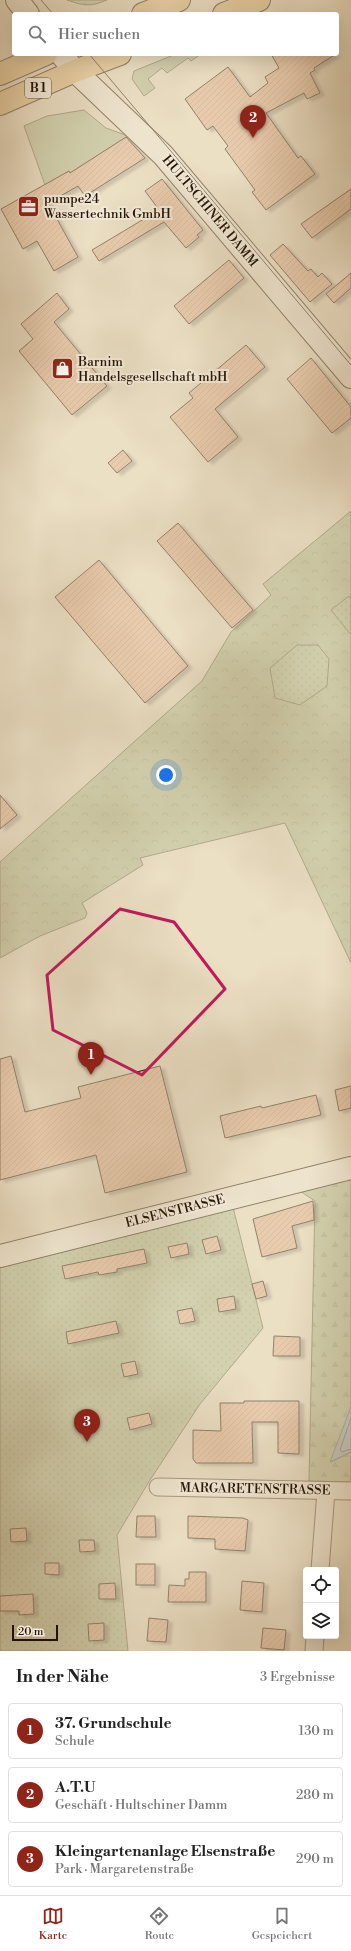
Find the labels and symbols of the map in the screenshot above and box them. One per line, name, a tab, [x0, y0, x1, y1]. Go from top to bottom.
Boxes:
road number: B 1	[25, 78, 51, 98]
pin: 2	[240, 105, 266, 138]
street label: HULTSCHINER DAMM	[159, 152, 262, 270]
place label: pumpe24 Wassertechnik GmbH	[43, 191, 172, 222]
office icon: pumpe24 Wassertechnik GmbH	[15, 193, 41, 219]
place label: Barnim Handelsgesellschaft mbH	[77, 354, 228, 385]
shop icon: Barnim Handelsgesellschaft mbH	[50, 356, 76, 382]
your location	[156, 765, 176, 785]
pin: 1	[78, 1042, 104, 1075]
street label: ELSENSTRASSE	[124, 1191, 226, 1231]
pin: 3	[74, 1409, 100, 1442]
street label: MARGARETENSTRASSE	[179, 1480, 331, 1498]
scale bar	[12, 1623, 58, 1642]

